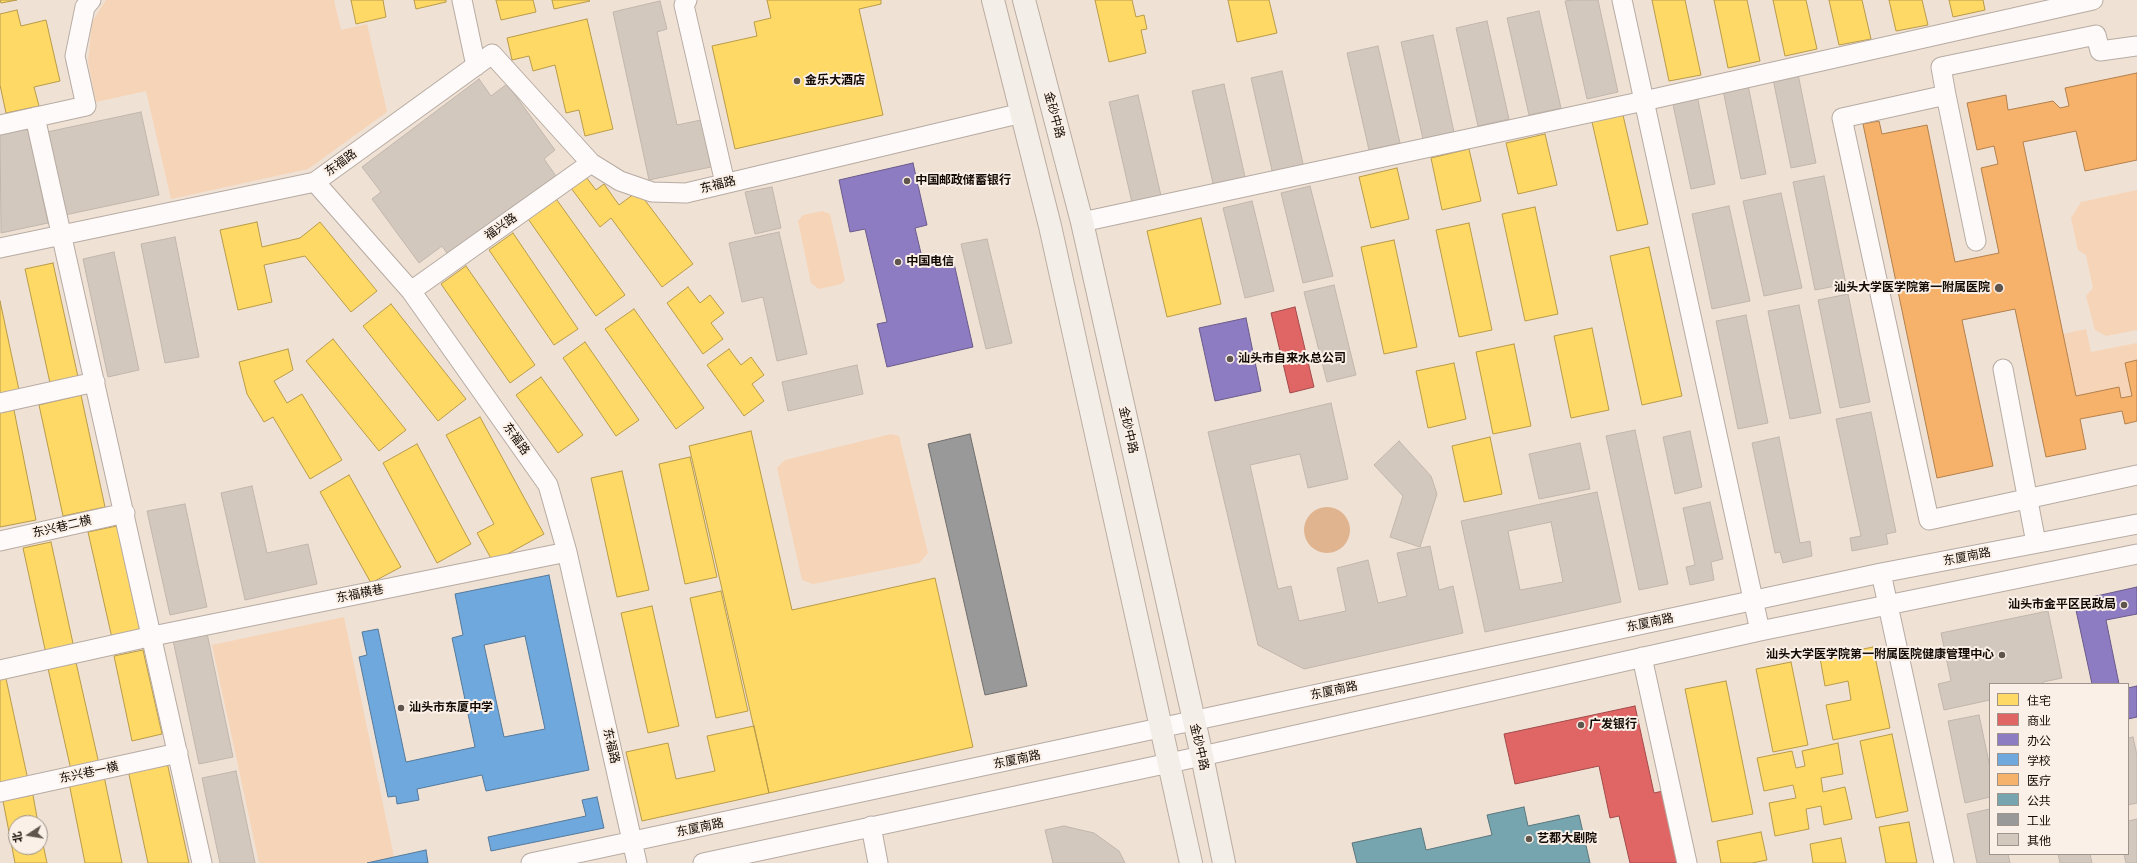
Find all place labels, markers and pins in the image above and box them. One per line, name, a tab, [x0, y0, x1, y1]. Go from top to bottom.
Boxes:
place label: 金乐大酒店	[805, 74, 865, 88]
marker: 金乐大酒店	[792, 76, 802, 86]
place label: 中国邮政储蓄银行	[915, 174, 1011, 188]
marker: 中国邮政储蓄银行	[902, 176, 912, 186]
place label: 中国电信	[906, 255, 954, 269]
marker: 中国电信	[893, 257, 903, 267]
place label: 汕头大学医学院第一附属医院	[1834, 281, 1990, 295]
marker: 汕头大学医学院第一附属医院	[1993, 282, 2005, 294]
place label: 汕头市自来水总公司	[1238, 352, 1346, 366]
marker: 汕头市自来水总公司	[1225, 354, 1235, 364]
place label: 汕头市金平区民政局	[2008, 598, 2116, 612]
marker: 汕头市金平区民政局	[2119, 600, 2129, 610]
place label: 汕头大学医学院第一附属医院健康管理中心	[1766, 648, 1994, 662]
marker: 汕头大学医学院第一附属医院健康管理中心	[1997, 650, 2007, 660]
place label: 汕头市东厦中学	[409, 701, 493, 715]
marker: 汕头市东厦中学	[396, 703, 406, 713]
place label: 广发银行	[1589, 718, 1637, 732]
marker: 广发银行	[1576, 720, 1586, 730]
place label: 艺都大剧院	[1537, 832, 1597, 846]
marker: 艺都大剧院	[1524, 834, 1534, 844]

